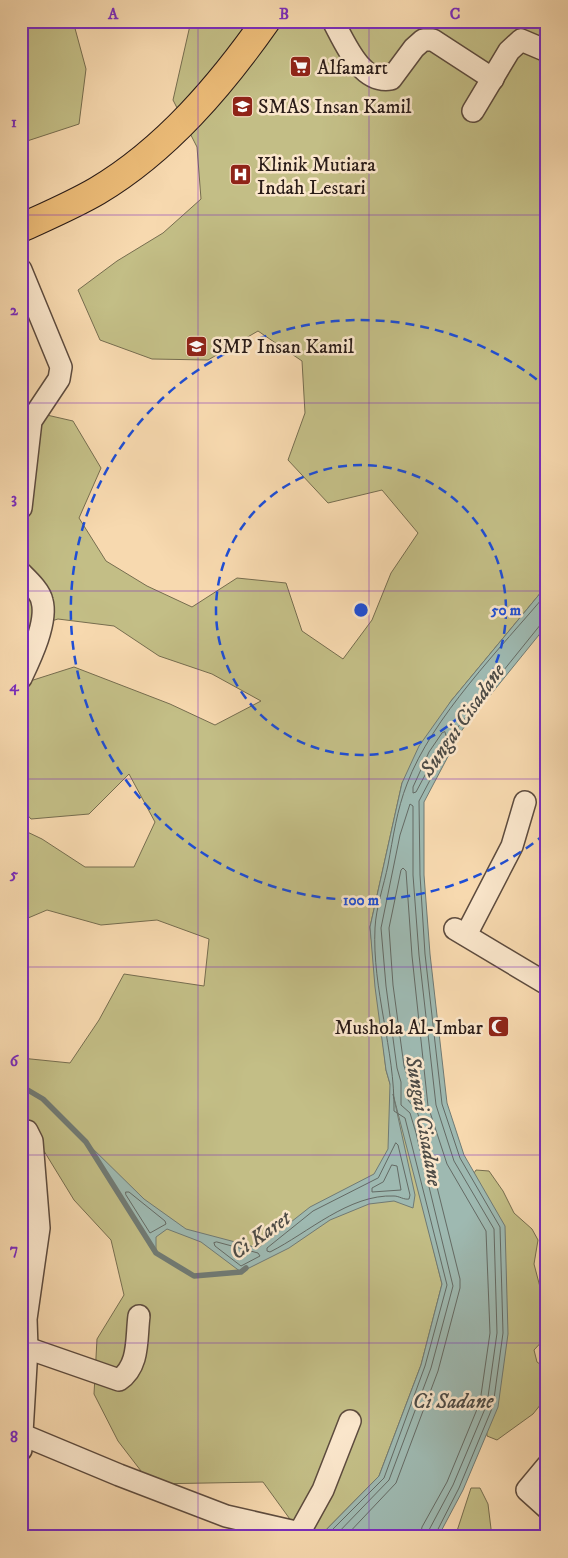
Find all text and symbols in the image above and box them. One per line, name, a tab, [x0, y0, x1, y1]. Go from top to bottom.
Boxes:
text: A	[107, 4, 119, 24]
text: B	[279, 4, 289, 24]
text: C	[450, 4, 460, 24]
supermarket icon: Alfamart	[289, 55, 313, 79]
place label: Alfamart	[317, 56, 388, 81]
school or university icon: SMAS Insan Kamil	[230, 94, 254, 118]
place label: SMAS Insan Kamil	[258, 95, 412, 120]
text: 1	[11, 112, 17, 132]
place label: Klinik Mutiara Indah Lestari	[257, 153, 376, 201]
hospital icon: Klinik Mutiara Indah Lestari	[229, 163, 253, 187]
text: 2	[10, 300, 19, 320]
school or university icon: SMP Insan Kamil	[184, 334, 208, 358]
place label: SMP Insan Kamil	[212, 335, 354, 360]
text: 3	[11, 488, 17, 508]
centre of rings	[352, 601, 370, 619]
text: 50 m	[490, 601, 522, 620]
water label: Sungai Cisadane	[414, 658, 512, 783]
text: 4	[8, 676, 19, 696]
text: 5	[9, 864, 18, 884]
text: 100 m	[343, 891, 380, 910]
mosque icon: Mushola Al-Imbar	[487, 1015, 511, 1039]
place label: Mushola Al-Imbar	[334, 1016, 484, 1041]
text: 6	[10, 1051, 20, 1071]
water label: Sungai Cisadane	[399, 1053, 447, 1189]
water label: Ci Karet	[225, 1205, 297, 1266]
text: 7	[10, 1239, 18, 1259]
water label: Ci Sadane	[413, 1389, 494, 1415]
text: 8	[10, 1427, 18, 1447]

